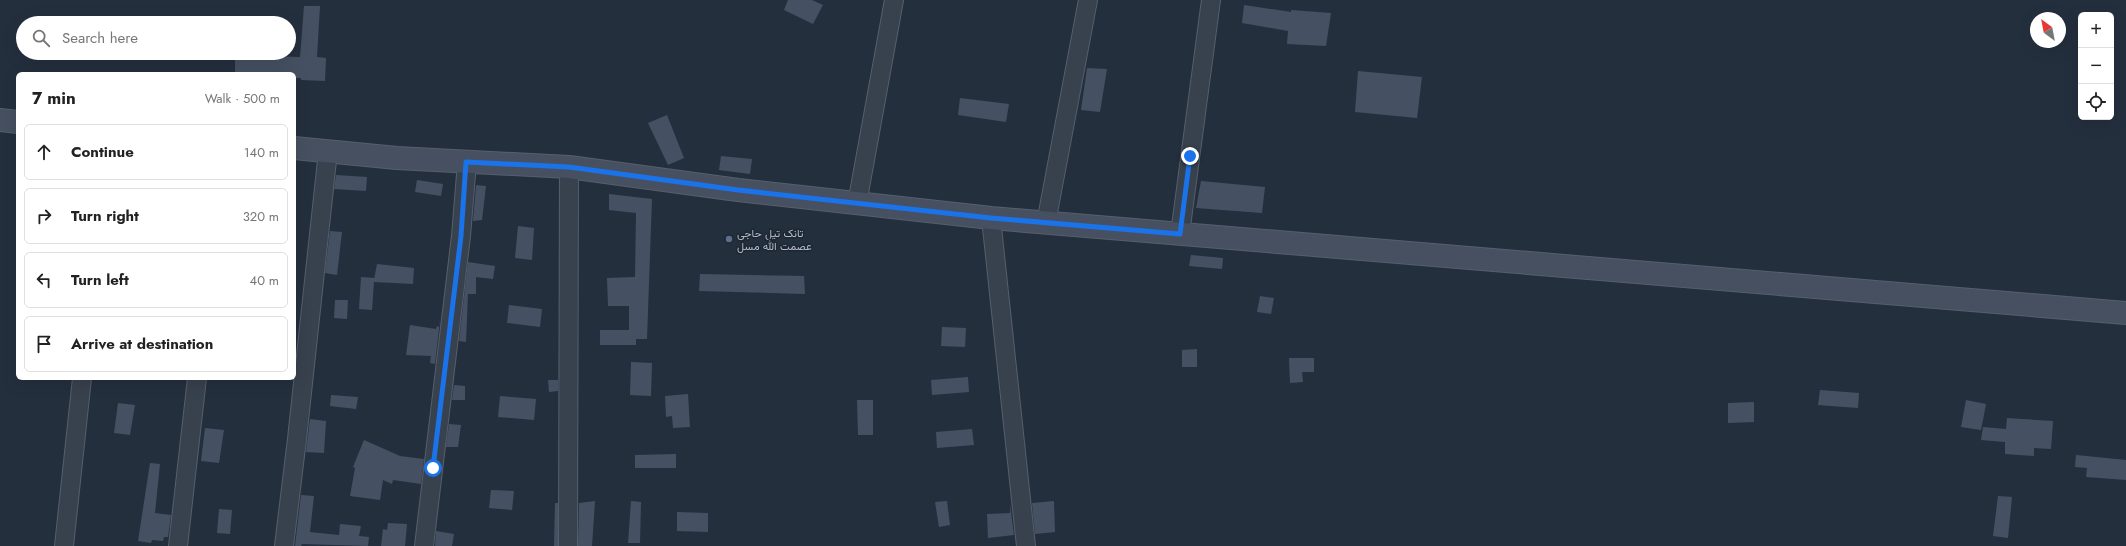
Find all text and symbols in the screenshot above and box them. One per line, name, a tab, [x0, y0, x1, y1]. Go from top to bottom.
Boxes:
north arrow	[2030, 12, 2066, 48]
map controls	[2078, 12, 2114, 120]
button: +	[2078, 12, 2114, 48]
search box	[16, 16, 296, 60]
icon: search	[30, 27, 52, 49]
text: Search here	[62, 27, 138, 49]
button: −	[2078, 48, 2114, 84]
button: locate	[2078, 84, 2114, 120]
text: 7 min	[32, 86, 76, 110]
text: Walk · 500 m	[205, 89, 280, 108]
icon: ahead	[33, 141, 55, 163]
text: Continue	[71, 141, 134, 163]
text: 140 m	[244, 143, 279, 162]
route end	[1181, 147, 1199, 165]
icon: right	[33, 205, 55, 227]
text: Turn right	[71, 205, 139, 227]
text: 320 m	[243, 207, 279, 226]
place label: تانک تیل حاجی عصمت الله مسل	[737, 225, 812, 254]
marker: تانک تیل حاجی عصمت الله مسل	[724, 234, 734, 244]
icon: left	[33, 269, 55, 291]
text: Turn left	[71, 269, 129, 291]
text: 40 m	[250, 271, 279, 290]
icon: arrive	[33, 333, 55, 355]
text: Arrive at destination	[71, 333, 213, 355]
route start	[424, 459, 442, 477]

